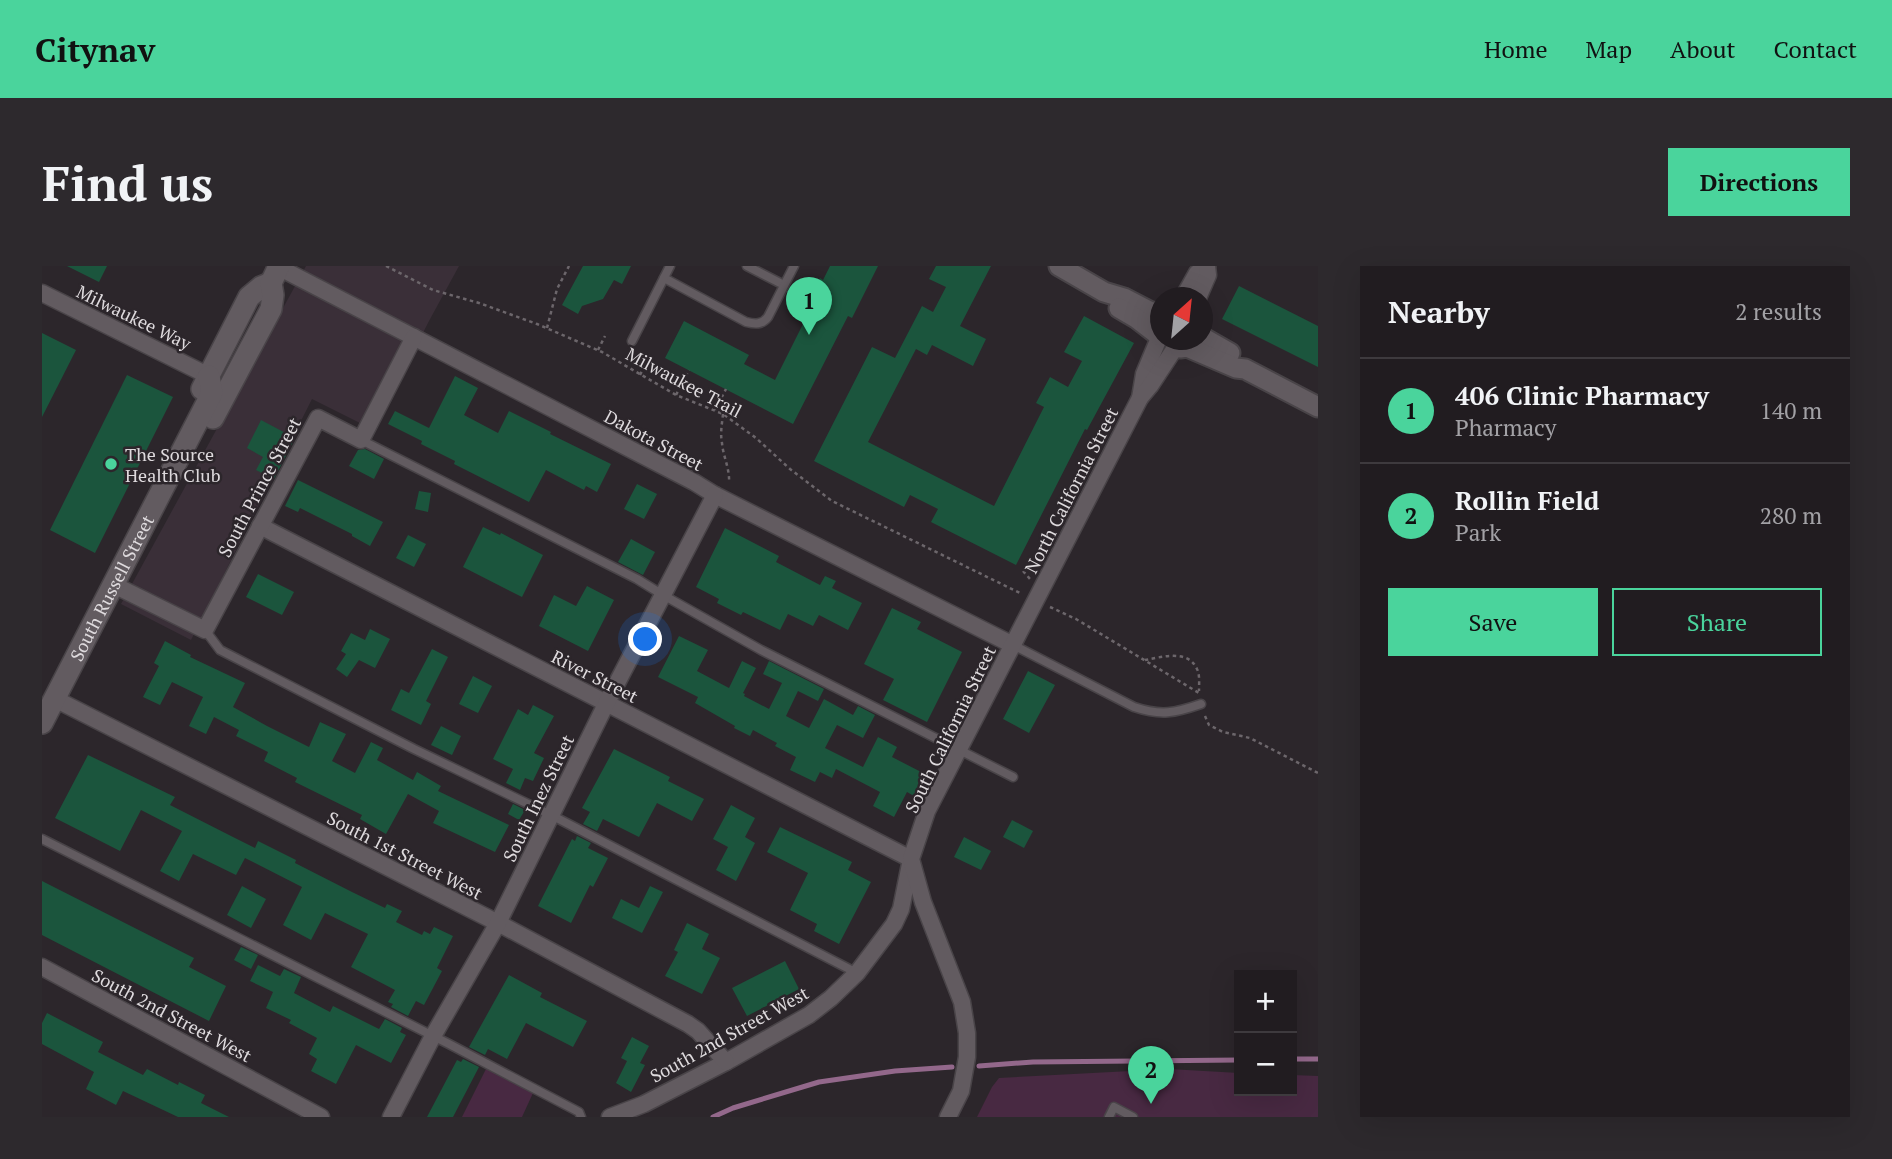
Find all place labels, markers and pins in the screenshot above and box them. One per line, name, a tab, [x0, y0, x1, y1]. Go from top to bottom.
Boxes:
pin: 1	[786, 277, 832, 335]
place label: The Source Health Club	[125, 442, 221, 487]
marker: The Source Health Club	[103, 456, 119, 472]
pin: 2	[1128, 1046, 1174, 1104]

